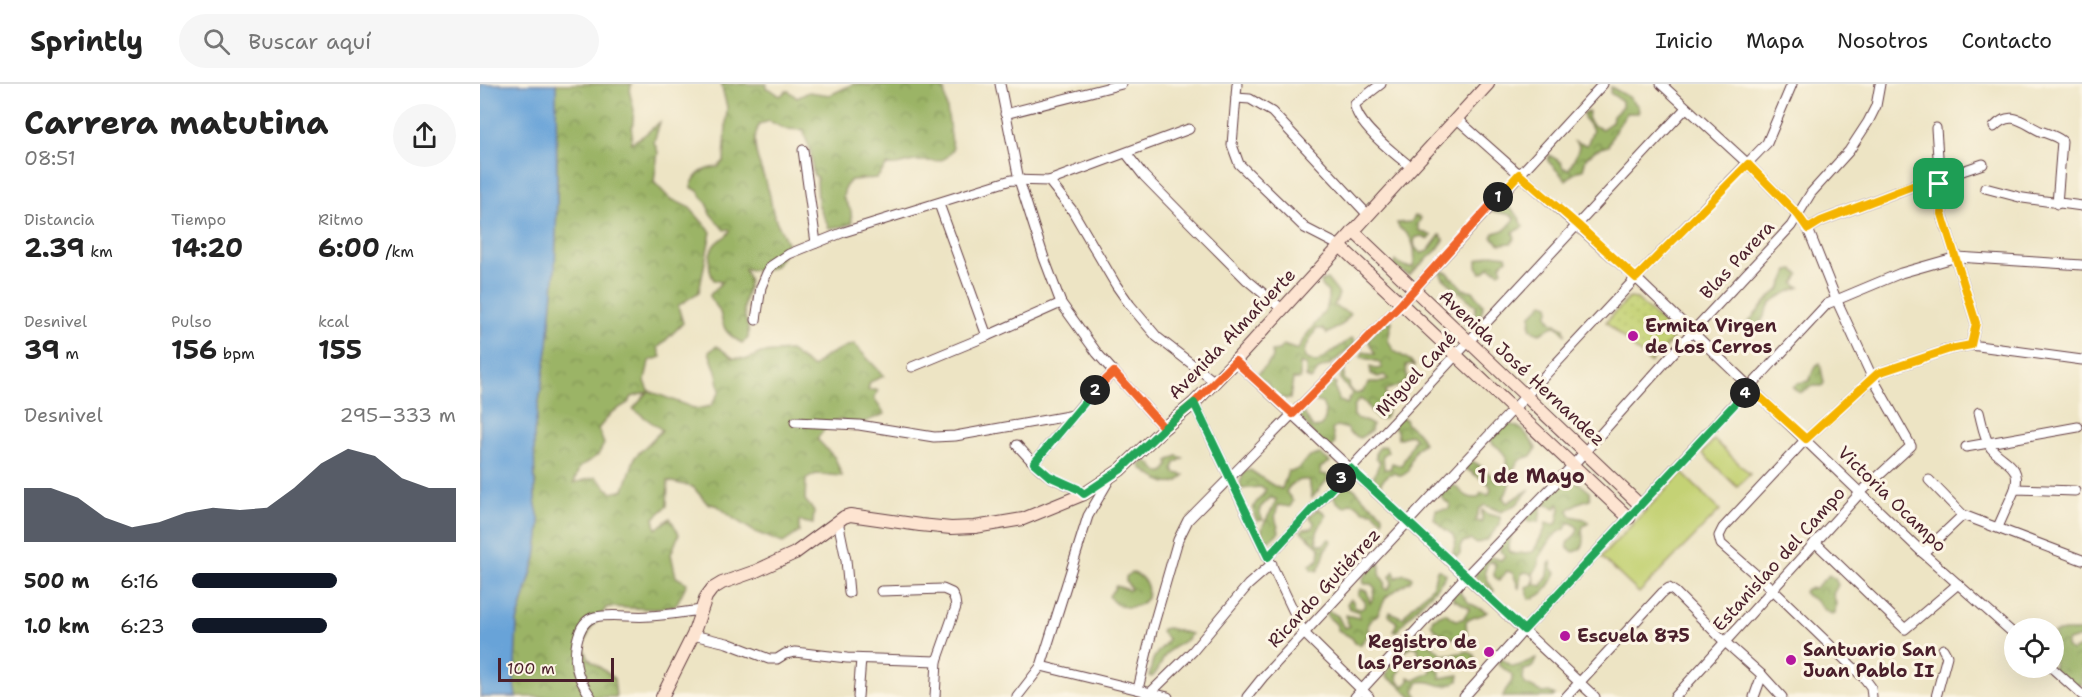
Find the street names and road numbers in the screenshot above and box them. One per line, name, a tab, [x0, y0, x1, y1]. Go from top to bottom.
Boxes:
street label: Blas Parera	[1694, 216, 1780, 304]
street label: Avenida Almafuerte	[1163, 263, 1301, 405]
street label: Avenida José Hernandez	[1434, 285, 1610, 451]
street label: Miguel Cané	[1370, 326, 1462, 422]
street label: Victoria Ocampo	[1832, 441, 1952, 557]
street label: Estanislao del Campo	[1707, 481, 1851, 637]
street label: Ricardo Gutiérrez	[1262, 523, 1386, 653]

